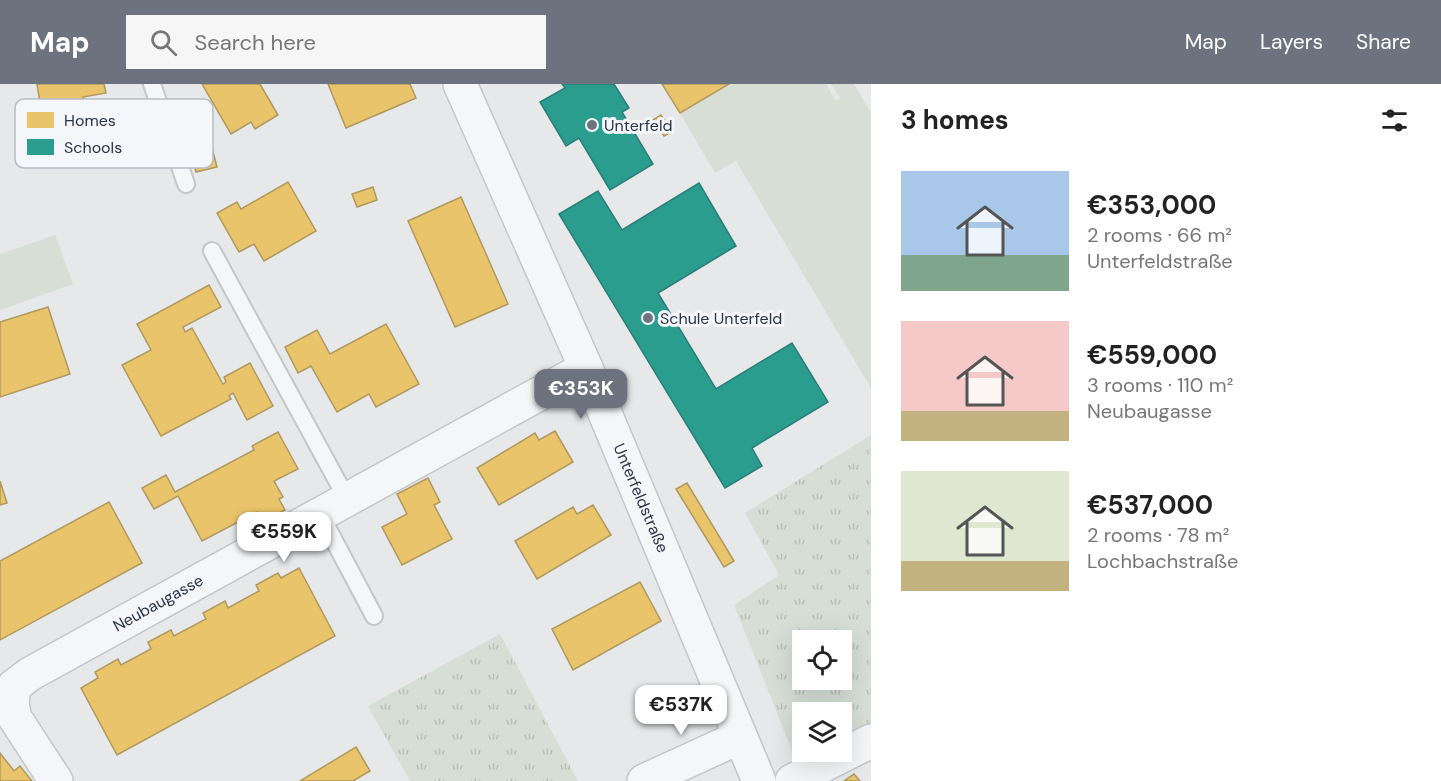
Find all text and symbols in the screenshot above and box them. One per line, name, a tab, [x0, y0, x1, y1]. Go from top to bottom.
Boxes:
search box	[126, 15, 546, 69]
text: Map	[30, 24, 90, 61]
icon: search	[147, 26, 180, 59]
text: Search here	[195, 28, 316, 57]
text: Map	[1185, 28, 1227, 56]
text: Layers	[1260, 28, 1323, 56]
text: Share	[1356, 28, 1411, 56]
legend	[15, 99, 213, 168]
text: 3 homes	[901, 103, 1009, 137]
icon: filters	[1378, 104, 1411, 137]
text: Homes	[64, 110, 116, 131]
place label: Unterfeld	[604, 115, 673, 136]
marker: Unterfeld	[585, 118, 599, 132]
text: Schools	[64, 137, 122, 158]
text: €353,000	[1087, 188, 1216, 222]
icon: home	[949, 195, 1021, 267]
text: 2 rooms · 66 m²	[1087, 222, 1232, 248]
text: Unterfeldstraße	[1087, 248, 1233, 274]
place label: Schule Unterfeld	[660, 308, 782, 329]
marker: Schule Unterfeld	[641, 311, 655, 325]
text: €559,000	[1087, 338, 1217, 372]
icon: home	[949, 345, 1021, 417]
pin: €353K	[539, 369, 623, 420]
text: 3 rooms · 110 m²	[1087, 372, 1233, 398]
text: €353K	[548, 375, 614, 401]
text: Neubaugasse	[1087, 398, 1212, 424]
street label: Unterfeldstraße	[609, 440, 673, 556]
text: €537,000	[1087, 488, 1213, 522]
icon: home	[949, 495, 1021, 567]
pin: €559K	[242, 512, 326, 563]
text: €559K	[251, 518, 317, 544]
text: 2 rooms · 78 m²	[1087, 522, 1229, 548]
text: Lochbachstraße	[1087, 548, 1238, 574]
street label: Neubaugasse	[109, 570, 207, 636]
map controls	[792, 630, 852, 762]
button: locate	[792, 630, 852, 690]
pin: €537K	[639, 685, 723, 736]
text: €537K	[649, 691, 713, 717]
button: layers	[792, 702, 852, 762]

